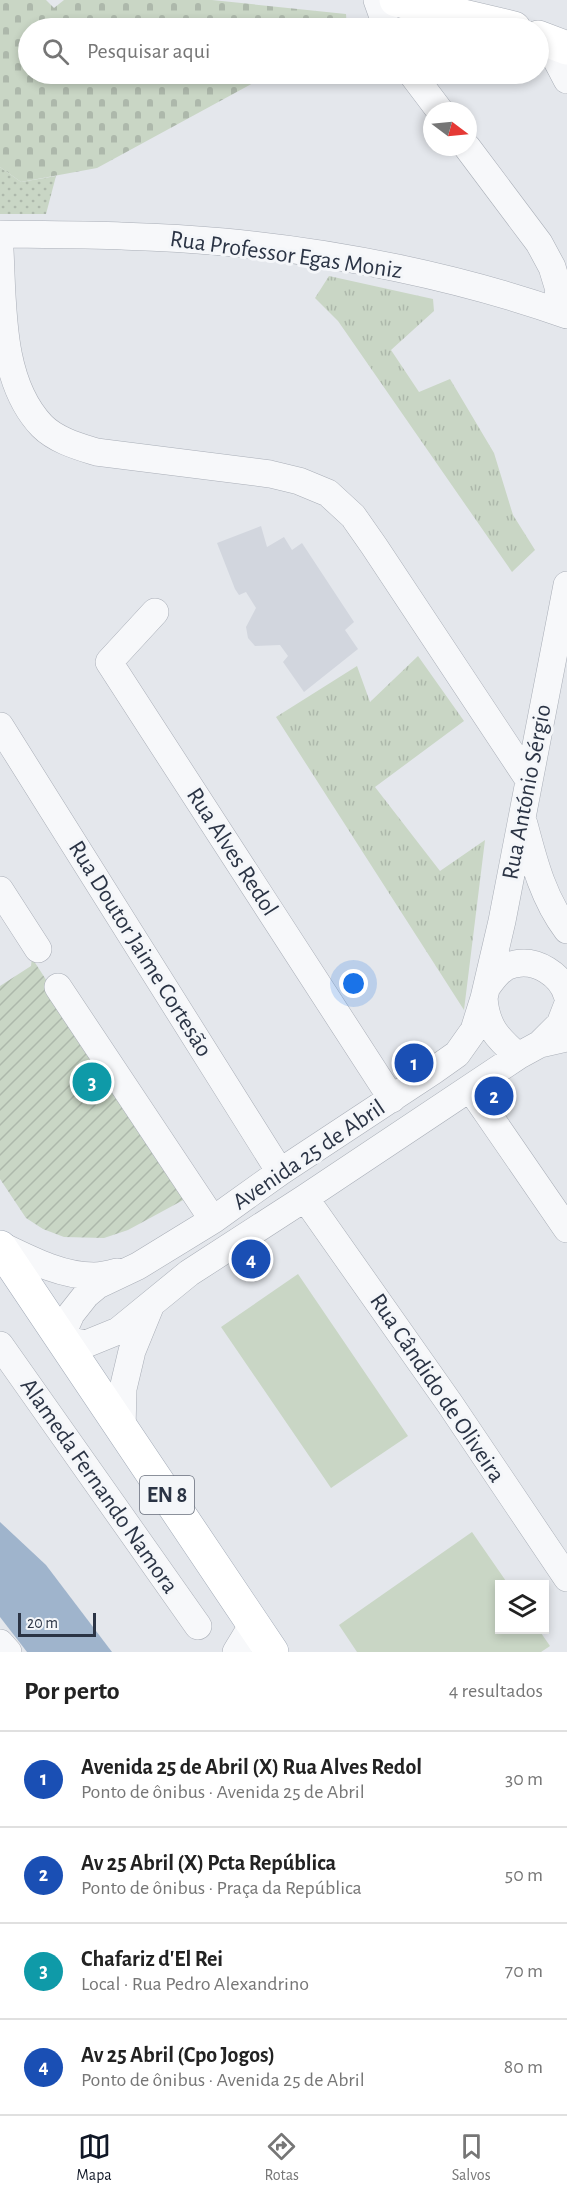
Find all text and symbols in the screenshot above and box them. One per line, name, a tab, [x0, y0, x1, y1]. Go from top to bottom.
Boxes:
search box	[18, 18, 549, 84]
icon: search	[39, 35, 72, 68]
text: Pesquisar aqui	[87, 40, 210, 62]
north arrow	[423, 102, 477, 156]
street label: Rua Professor Egas Moniz	[168, 227, 404, 283]
street label: Rua António Sérgio	[498, 702, 556, 882]
street label: Rua Alves Redol	[182, 784, 282, 920]
street label: Rua Doutor Jaime Cortesão	[64, 837, 216, 1061]
your location	[339, 969, 368, 998]
pin: 1	[394, 1040, 434, 1086]
pin: 3	[72, 1060, 112, 1104]
pin: 2	[474, 1074, 514, 1118]
street label: Avenida 25 de Abril	[229, 1095, 389, 1215]
pin: 4	[232, 1236, 270, 1282]
street label: Rua Cândido de Oliveira	[365, 1289, 509, 1487]
street label: Alameda Fernando Namora	[16, 1374, 182, 1598]
road number: EN 8	[140, 1476, 194, 1514]
map controls	[495, 1580, 549, 1634]
button: layers	[495, 1580, 549, 1634]
scale bar	[18, 1610, 96, 1638]
text: 20 m	[27, 1615, 58, 1631]
text: Por perto	[24, 1678, 120, 1704]
text: 4 resultados	[449, 1681, 543, 1701]
text: Avenida 25 de Abril (X) Rua Alves Redol	[81, 1756, 422, 1778]
text: 1	[40, 1769, 47, 1789]
text: 30 m	[505, 1769, 543, 1789]
text: Ponto de ônibus · Avenida 25 de Abril	[81, 1782, 365, 1802]
text: Av 25 Abril (X) Pcta República	[81, 1852, 336, 1874]
text: 2	[39, 1865, 48, 1885]
text: 50 m	[505, 1865, 543, 1885]
text: Ponto de ônibus · Praça da República	[81, 1878, 362, 1898]
text: Chafariz d'El Rei	[81, 1948, 223, 1970]
text: 3	[39, 1961, 48, 1981]
text: 70 m	[505, 1961, 543, 1981]
text: Local · Rua Pedro Alexandrino	[81, 1974, 309, 1994]
text: Av 25 Abril (Cpo Jogos)	[81, 2044, 275, 2066]
text: 4	[38, 2057, 49, 2077]
text: 80 m	[504, 2057, 543, 2077]
text: Ponto de ônibus · Avenida 25 de Abril	[81, 2070, 365, 2090]
tab: Mapa	[76, 2130, 112, 2185]
tab: Rotas	[264, 2130, 299, 2185]
tab: Salvos	[452, 2130, 491, 2185]

